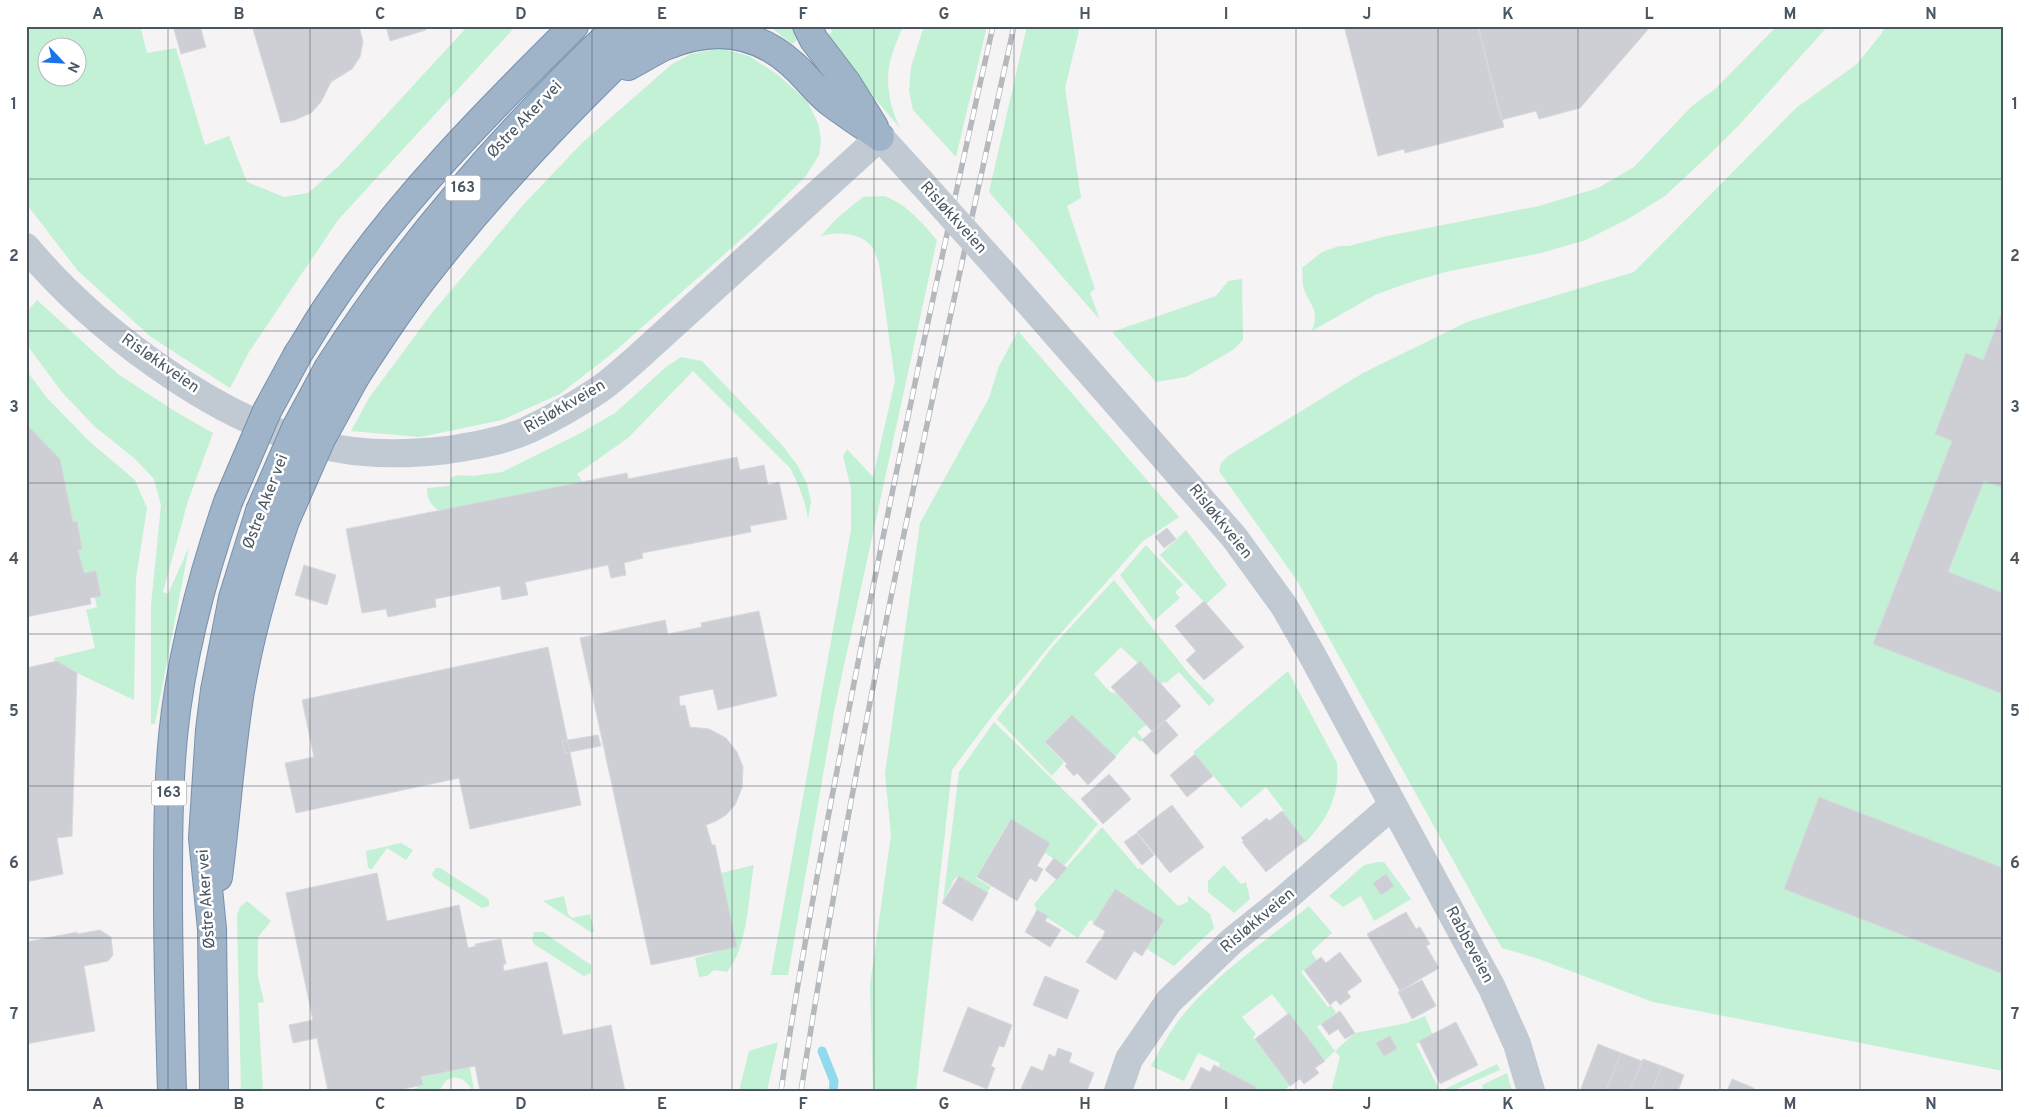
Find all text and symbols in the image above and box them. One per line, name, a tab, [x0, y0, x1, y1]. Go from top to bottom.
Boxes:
text: A	[92, 5, 104, 25]
text: B	[233, 5, 245, 25]
text: C	[375, 5, 385, 25]
text: D	[515, 5, 527, 25]
text: E	[657, 5, 667, 25]
text: F	[798, 5, 808, 25]
text: G	[939, 5, 949, 25]
text: H	[1079, 5, 1091, 25]
text: I	[1224, 5, 1228, 25]
text: J	[1363, 5, 1371, 25]
text: K	[1502, 5, 1514, 25]
text: L	[1644, 5, 1654, 25]
text: M	[1784, 5, 1796, 25]
text: N	[1925, 5, 1937, 25]
north arrow	[38, 38, 88, 88]
text: N	[63, 59, 82, 75]
street label: Østre Aker vei	[483, 77, 567, 163]
text: 1	[11, 95, 17, 115]
text: 1	[2012, 95, 2018, 115]
road number: 163	[446, 176, 480, 200]
street label: Risløkkveien	[915, 178, 991, 258]
text: 2	[9, 247, 19, 267]
text: 2	[2010, 247, 2020, 267]
street label: Risløkkveien	[117, 330, 203, 398]
street label: Risløkkveien	[521, 376, 609, 438]
text: 3	[9, 398, 19, 418]
text: 3	[2010, 398, 2020, 418]
street label: Østre Aker vei	[239, 452, 293, 552]
street label: Risløkkveien	[1184, 480, 1256, 564]
text: 4	[9, 550, 19, 570]
text: 4	[2010, 550, 2020, 570]
text: 5	[9, 702, 19, 722]
text: 5	[2010, 702, 2020, 722]
road number: 163	[152, 780, 186, 806]
street label: Østre Aker vei	[194, 848, 220, 950]
text: 6	[9, 854, 19, 874]
text: 6	[2010, 854, 2020, 874]
street label: Risløkkveien	[1217, 884, 1299, 958]
street label: Rabbeveien	[1440, 903, 1498, 987]
text: 7	[10, 1005, 18, 1025]
text: 7	[2011, 1005, 2019, 1025]
text: A	[92, 1095, 104, 1115]
text: B	[233, 1095, 245, 1115]
text: C	[375, 1095, 385, 1115]
text: D	[515, 1095, 527, 1115]
text: E	[657, 1095, 667, 1115]
text: F	[798, 1095, 808, 1115]
text: G	[939, 1095, 949, 1115]
text: H	[1079, 1095, 1091, 1115]
text: I	[1224, 1095, 1228, 1115]
text: J	[1363, 1095, 1371, 1115]
text: K	[1502, 1095, 1514, 1115]
text: L	[1644, 1095, 1654, 1115]
text: M	[1784, 1095, 1796, 1115]
text: N	[1925, 1095, 1937, 1115]

